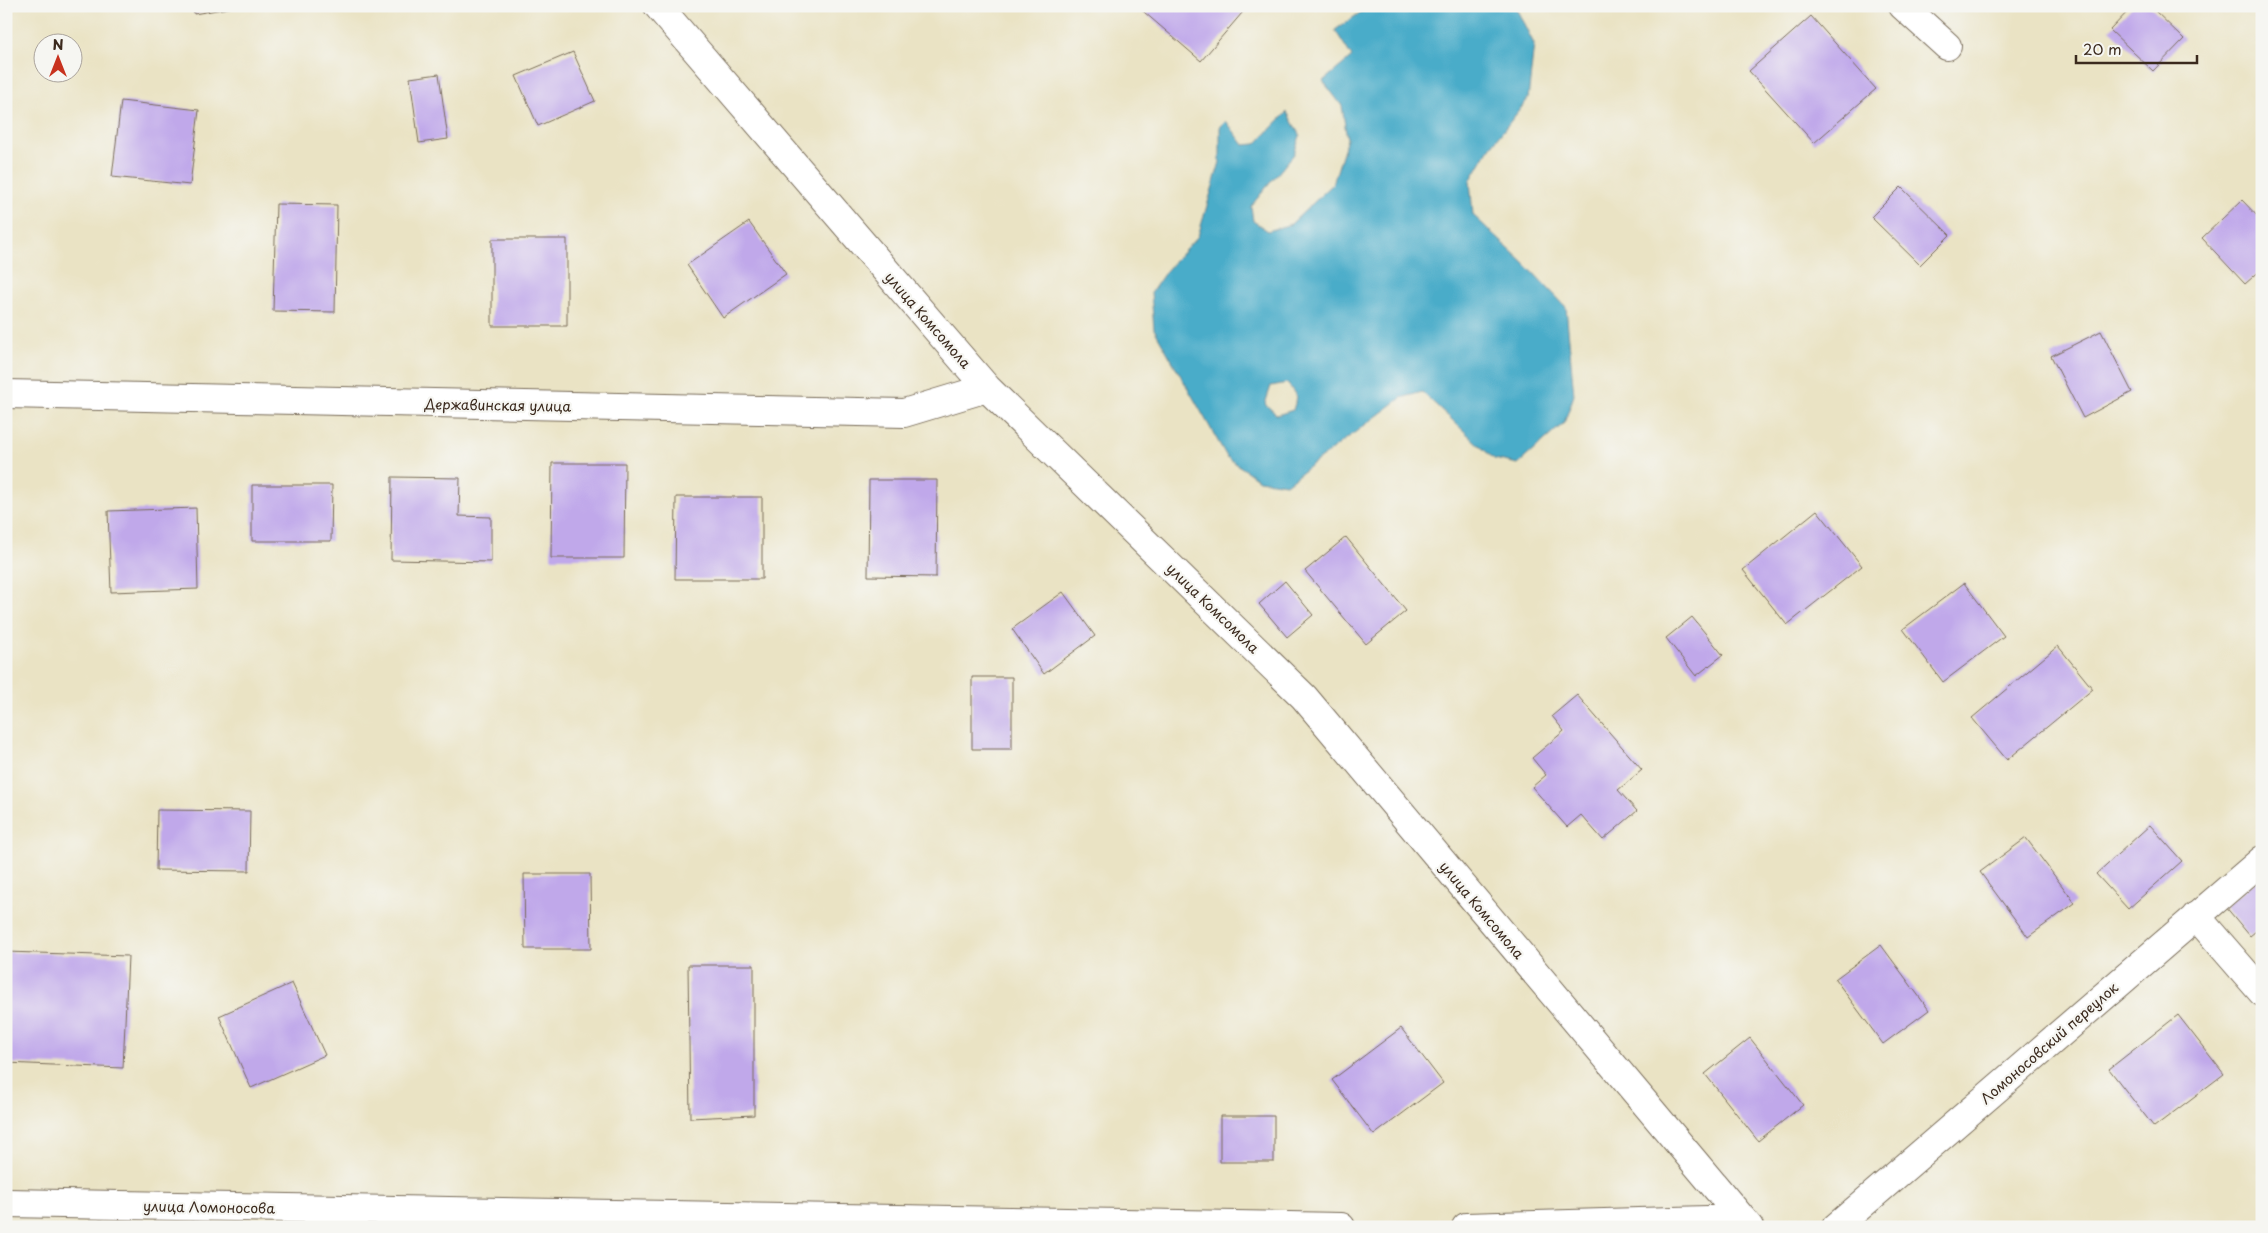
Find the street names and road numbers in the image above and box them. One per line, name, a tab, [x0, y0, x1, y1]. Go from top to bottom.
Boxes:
street label: улица Комсомола	[880, 267, 976, 373]
street label: Державинская улица	[424, 393, 572, 417]
street label: улица Комсомола	[1162, 558, 1264, 658]
street label: улица Комсомола	[1435, 857, 1529, 964]
street label: Ломоносовский переулок	[1975, 977, 2123, 1109]
street label: улица Ломоносова	[143, 1195, 275, 1219]

